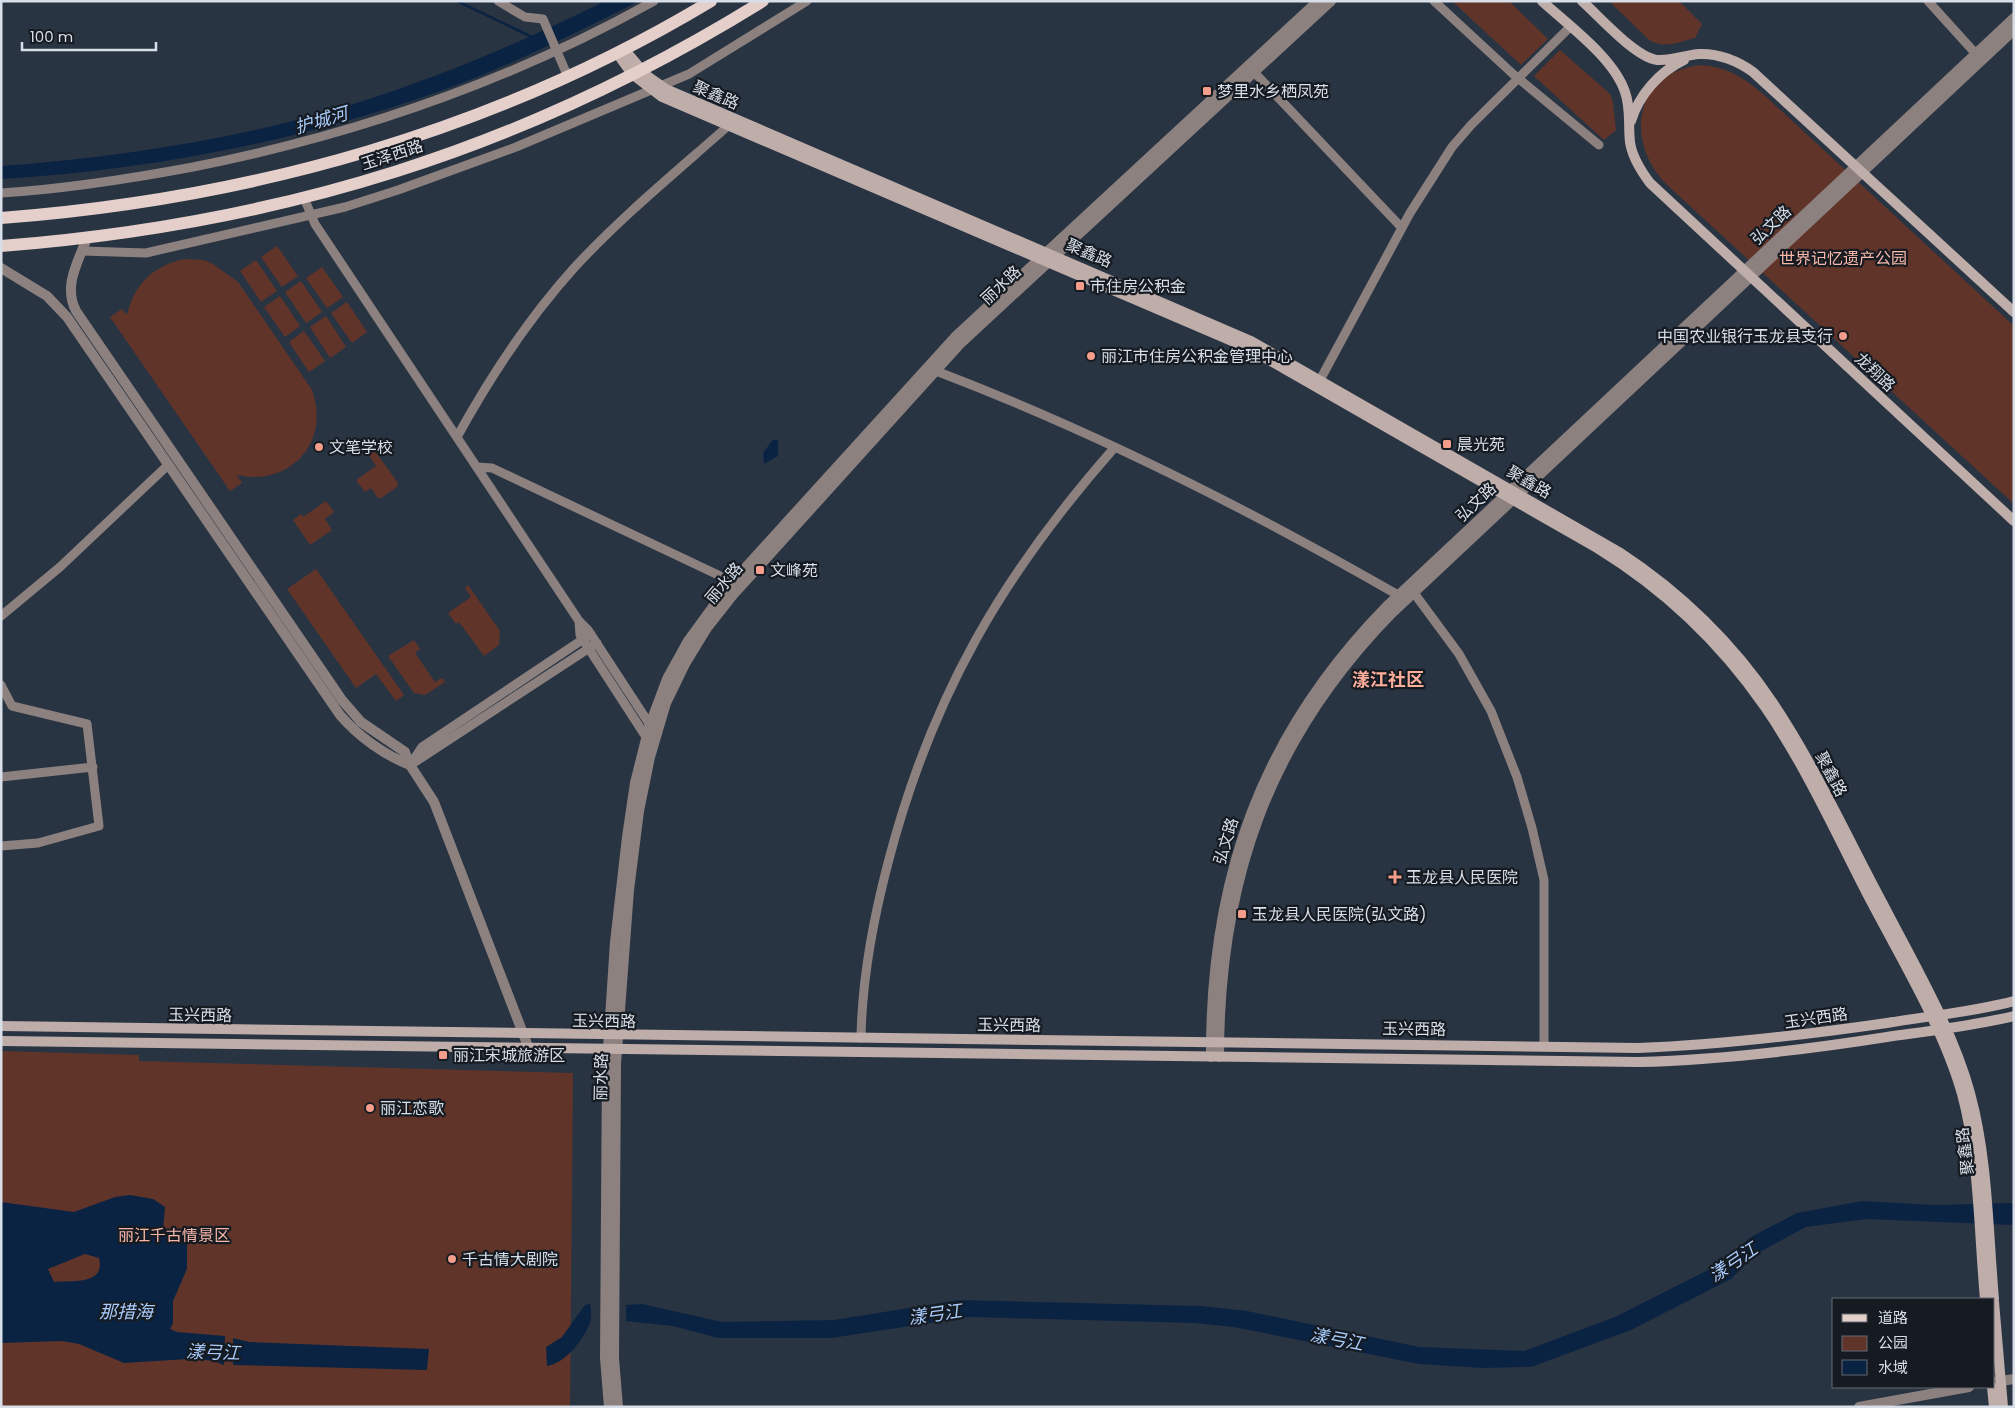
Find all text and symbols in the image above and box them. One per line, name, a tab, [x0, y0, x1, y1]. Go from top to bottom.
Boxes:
scale bar	[22, 20, 156, 52]
text: 100 m	[30, 26, 73, 47]
street label: 聚鑫路	[689, 75, 743, 115]
place label: 梦里水乡栖凤苑	[1217, 80, 1329, 103]
marker: 梦里水乡栖凤苑	[1201, 85, 1213, 97]
water label: 护城河	[292, 100, 353, 139]
street label: 玉泽西路	[358, 134, 426, 176]
street label: 弘文路	[1746, 200, 1796, 250]
street label: 聚鑫路	[1062, 233, 1116, 273]
park label: 世界记忆遗产公园	[1779, 247, 1907, 270]
street label: 丽水路	[976, 260, 1026, 310]
place label: 市住房公积金	[1090, 275, 1186, 298]
marker: 市住房公积金	[1074, 280, 1086, 292]
place label: 中国农业银行玉龙县支行	[1657, 325, 1833, 348]
marker: 中国农业银行玉龙县支行	[1837, 330, 1849, 342]
place label: 丽江市住房公积金管理中心	[1101, 345, 1293, 368]
street label: 龙翔路	[1850, 347, 1900, 397]
marker: 丽江市住房公积金管理中心	[1085, 350, 1097, 362]
place label: 晨光苑	[1457, 433, 1505, 456]
place label: 文笔学校	[329, 436, 393, 459]
marker: 晨光苑	[1441, 438, 1453, 450]
marker: 文笔学校	[313, 441, 325, 453]
street label: 聚鑫路	[1502, 460, 1556, 504]
street label: 弘文路	[1451, 477, 1501, 527]
street label: 丽水路	[700, 557, 748, 609]
place label: 文峰苑	[770, 559, 818, 582]
marker: 文峰苑	[754, 564, 766, 576]
district label: 漾江社区	[1352, 667, 1424, 692]
street label: 聚鑫路	[1810, 747, 1852, 801]
street label: 弘文路	[1208, 815, 1244, 867]
place label: 玉龙县人民医院	[1406, 866, 1518, 889]
marker: 玉龙县人民医院	[1388, 870, 1402, 884]
place label: 玉龙县人民医院(弘文路)	[1252, 903, 1427, 926]
marker: 玉龙县人民医院(弘文路)	[1236, 908, 1248, 920]
street label: 玉兴西路	[1783, 1002, 1849, 1034]
street label: 玉兴西路	[168, 1003, 232, 1027]
street label: 玉兴西路	[572, 1009, 636, 1033]
street label: 玉兴西路	[977, 1013, 1041, 1037]
street label: 玉兴西路	[1382, 1017, 1446, 1041]
place label: 丽江宋城旅游区	[453, 1044, 565, 1067]
marker: 丽江宋城旅游区	[437, 1049, 449, 1061]
street label: 丽水路	[589, 1053, 613, 1101]
place label: 丽江恋歌	[380, 1097, 444, 1120]
marker: 丽江恋歌	[364, 1102, 376, 1114]
street label: 聚鑫路	[1951, 1126, 1979, 1176]
park label: 丽江千古情景区	[118, 1224, 230, 1247]
water label: 漾弓江	[1704, 1235, 1764, 1287]
place label: 千古情大剧院	[462, 1248, 558, 1271]
marker: 千古情大剧院	[446, 1253, 458, 1265]
water label: 漾弓江	[907, 1298, 965, 1330]
legend	[1832, 1298, 1995, 1388]
water label: 那措海	[99, 1299, 156, 1324]
text: 道路	[1878, 1307, 1908, 1328]
water label: 漾弓江	[1308, 1322, 1368, 1357]
text: 公园	[1878, 1332, 1908, 1353]
water label: 漾弓江	[186, 1339, 242, 1366]
text: 水域	[1878, 1357, 1908, 1378]

